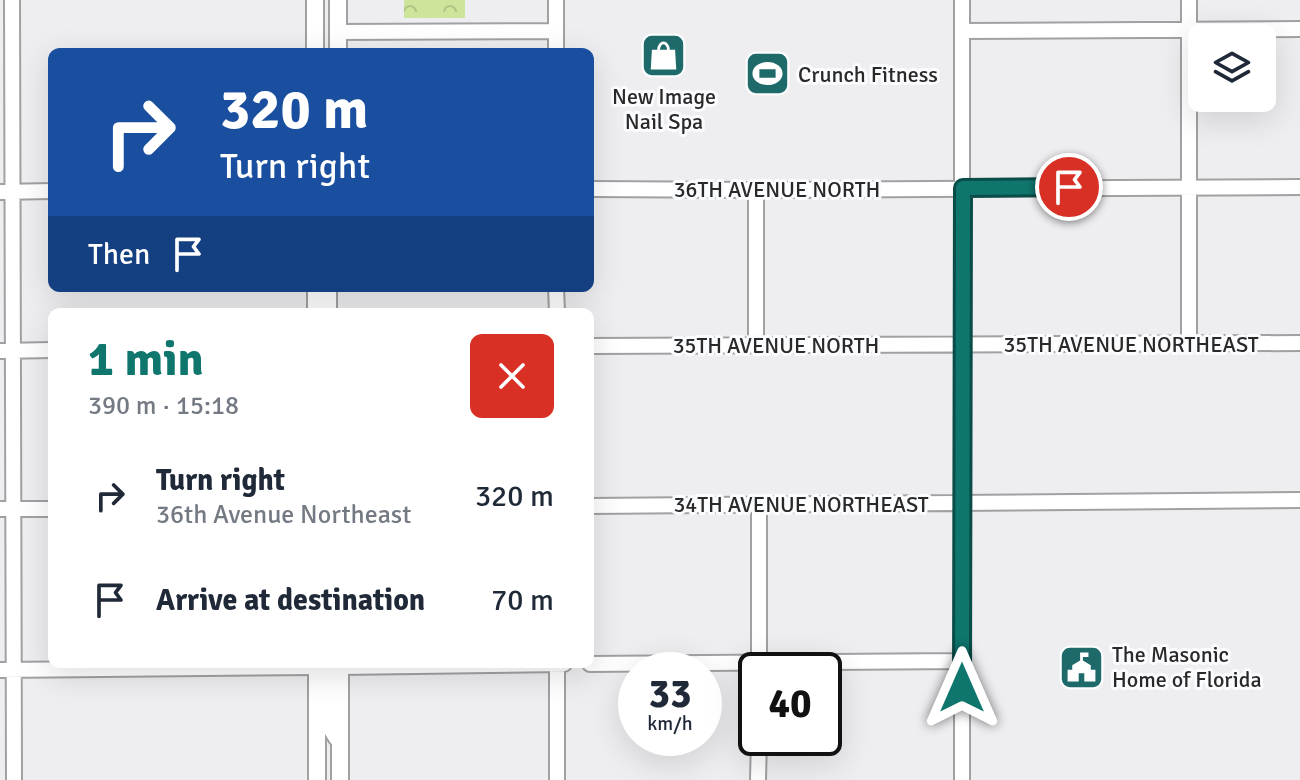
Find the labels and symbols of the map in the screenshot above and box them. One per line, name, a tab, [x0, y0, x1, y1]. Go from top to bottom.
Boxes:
shop icon: New Image Nail Spa	[640, 31, 688, 79]
sports icon: Crunch Fitness	[743, 50, 791, 98]
place label: Crunch Fitness	[798, 61, 938, 88]
place label: New Image Nail Spa	[612, 83, 716, 135]
pin	[1035, 153, 1103, 221]
street label: 36TH AVENUE NORTH	[674, 176, 880, 203]
street label: 35TH AVENUE NORTHEAST	[1003, 331, 1259, 358]
street label: 35TH AVENUE NORTH	[673, 332, 879, 359]
street label: 34TH AVENUE NORTHEAST	[673, 491, 929, 518]
place label: The Masonic Home of Florida	[1112, 641, 1262, 693]
public building icon: The Masonic Home of Florida	[1057, 643, 1105, 691]
position arrow	[920, 646, 1004, 730]
speed limit sign: 40	[738, 652, 842, 756]

